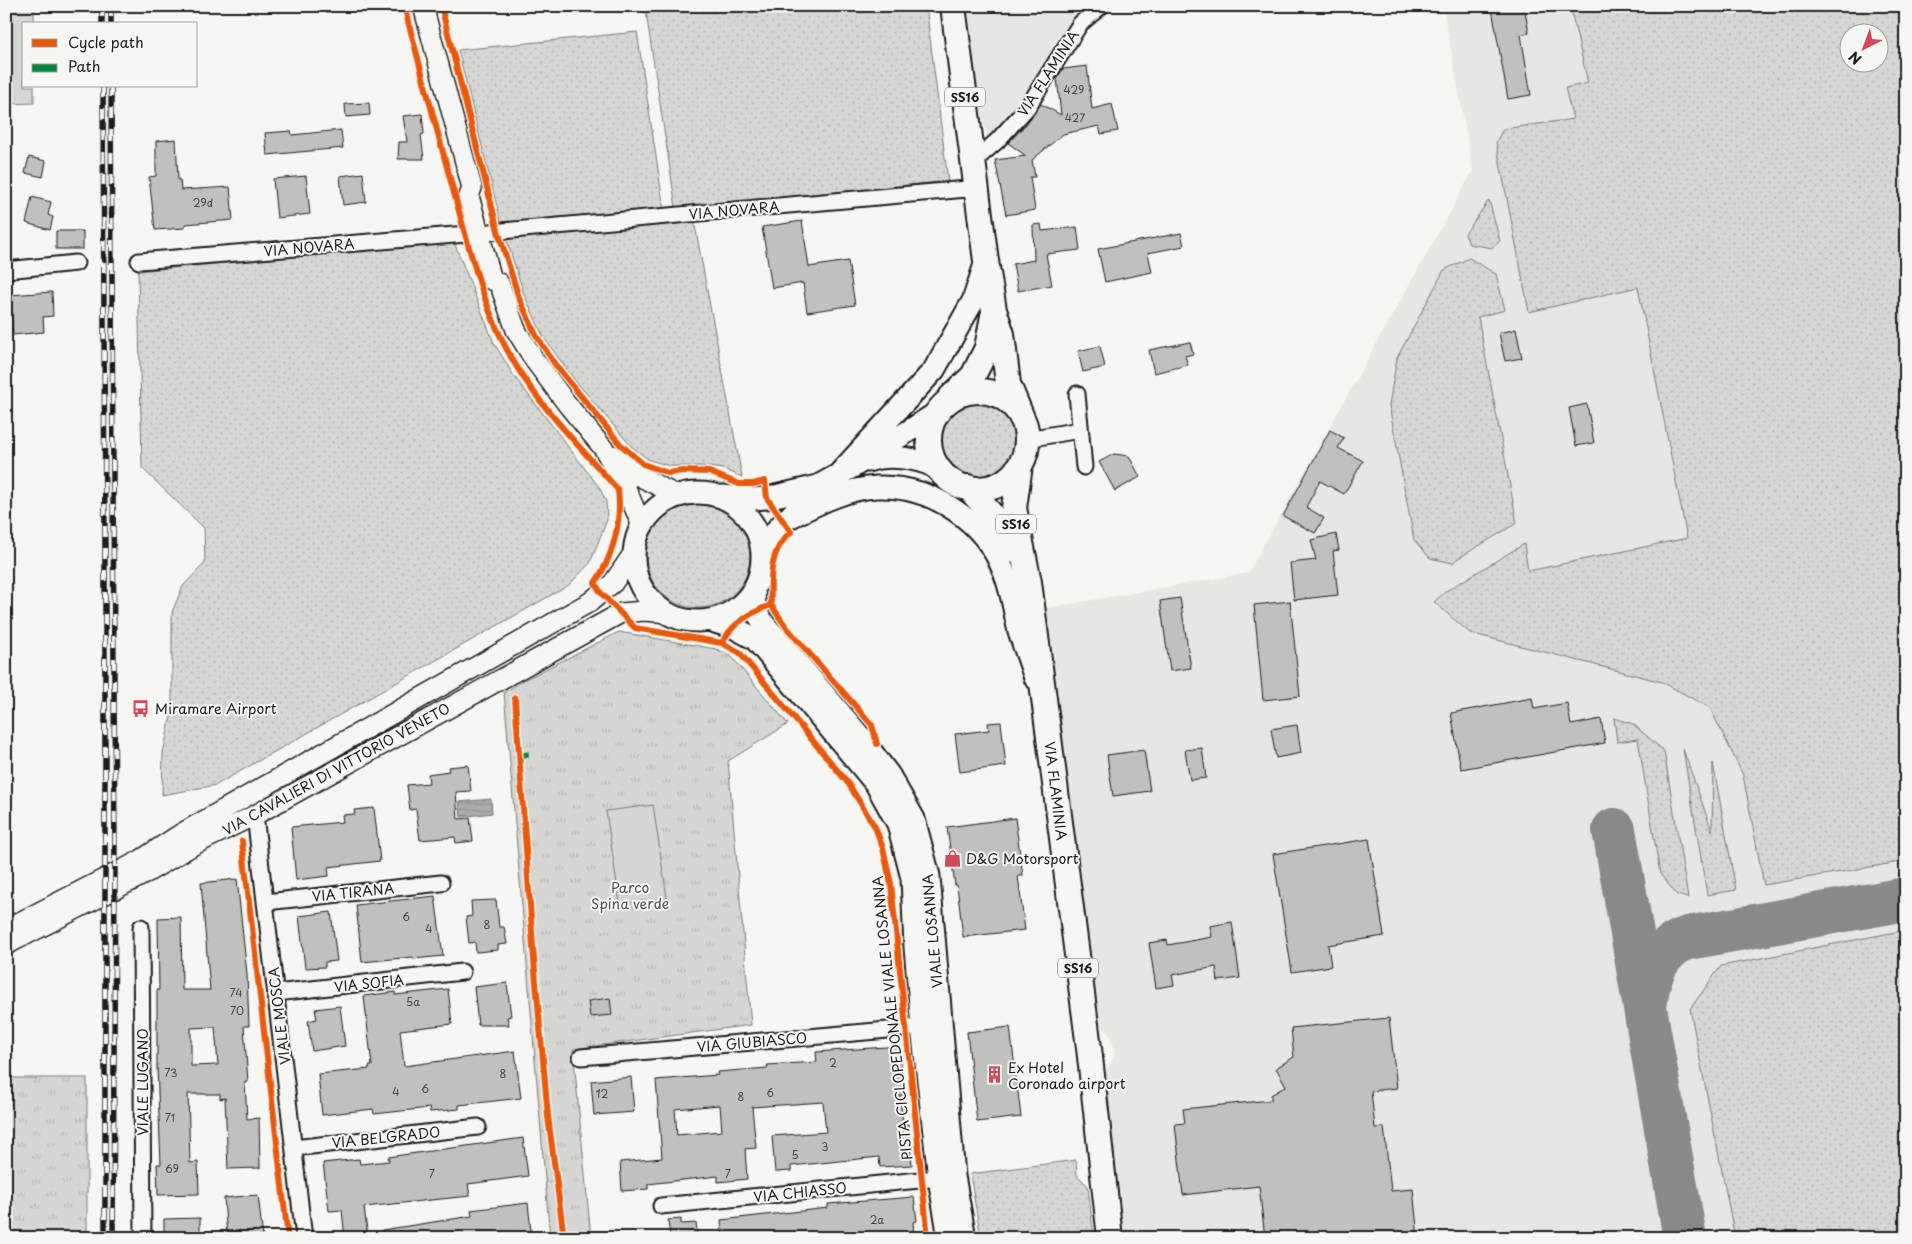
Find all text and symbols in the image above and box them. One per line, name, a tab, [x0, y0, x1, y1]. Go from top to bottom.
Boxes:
legend	[22, 22, 198, 88]
north arrow	[1840, 22, 1890, 72]
street label: VIA FLAMINIA	[1012, 26, 1084, 120]
text: Cycle path	[68, 30, 144, 53]
text: N	[1844, 47, 1866, 70]
text: Path	[68, 54, 100, 77]
house number: 429	[1064, 81, 1084, 98]
road number: SS16	[945, 88, 985, 106]
house number: 427	[1065, 109, 1085, 126]
house number: 29d	[193, 194, 213, 211]
street label: VIA NOVARA	[688, 196, 781, 224]
street label: VIA NOVARA	[263, 233, 356, 261]
road number: SS16	[996, 514, 1036, 534]
bus stop icon: Miramare Airport	[131, 698, 151, 718]
place label: Miramare Airport	[155, 698, 277, 719]
street label: VIA CAVALIERI DI VITTORIO VENETO	[219, 698, 453, 840]
street label: VIA FLAMINIA	[1040, 740, 1072, 842]
shop icon: D&G Motorsport	[942, 848, 962, 868]
place label: D&G Motorsport	[966, 848, 1079, 869]
street label: VIALE LOSANNA	[917, 873, 947, 989]
street label: PISTA CICLOPEDONALE VIALE LOSANNA	[867, 875, 917, 1161]
street label: VIA TIRANA	[311, 877, 396, 907]
park label: Parco Spina verde	[591, 877, 669, 914]
house number: 6	[402, 908, 410, 925]
house number: 8	[484, 916, 491, 933]
house number: 4	[425, 920, 433, 937]
road number: SS16	[1058, 958, 1098, 978]
street label: VIALE MOSCA	[263, 966, 295, 1066]
street label: VIA SOFIA	[333, 969, 405, 997]
house number: 74	[229, 984, 243, 1001]
house number: 5a	[406, 993, 420, 1010]
house number: 70	[230, 1002, 244, 1019]
street label: VIA GIUBIASCO	[696, 1027, 808, 1057]
street label: VIALE LUGANO	[132, 1028, 153, 1136]
house number: 2	[829, 1054, 837, 1071]
place label: Ex Hotel Coronado airport	[1008, 1057, 1126, 1094]
house number: 73	[164, 1064, 178, 1081]
house number: 8	[500, 1065, 507, 1082]
building icon: Ex Hotel Coronado airport	[984, 1065, 1004, 1085]
house number: 6	[421, 1080, 429, 1097]
house number: 4	[392, 1083, 400, 1100]
house number: 6	[766, 1084, 774, 1101]
house number: 12	[596, 1085, 609, 1102]
house number: 8	[738, 1088, 745, 1105]
house number: 71	[165, 1109, 175, 1126]
street label: VIA BELGRADO	[331, 1121, 441, 1153]
house number: 3	[821, 1138, 829, 1155]
house number: 5	[791, 1146, 799, 1163]
house number: 69	[165, 1160, 179, 1177]
house number: 7	[429, 1165, 435, 1182]
house number: 7	[725, 1165, 731, 1182]
street label: VIA CHIASSO	[752, 1177, 848, 1207]
house number: 2a	[870, 1211, 884, 1228]

